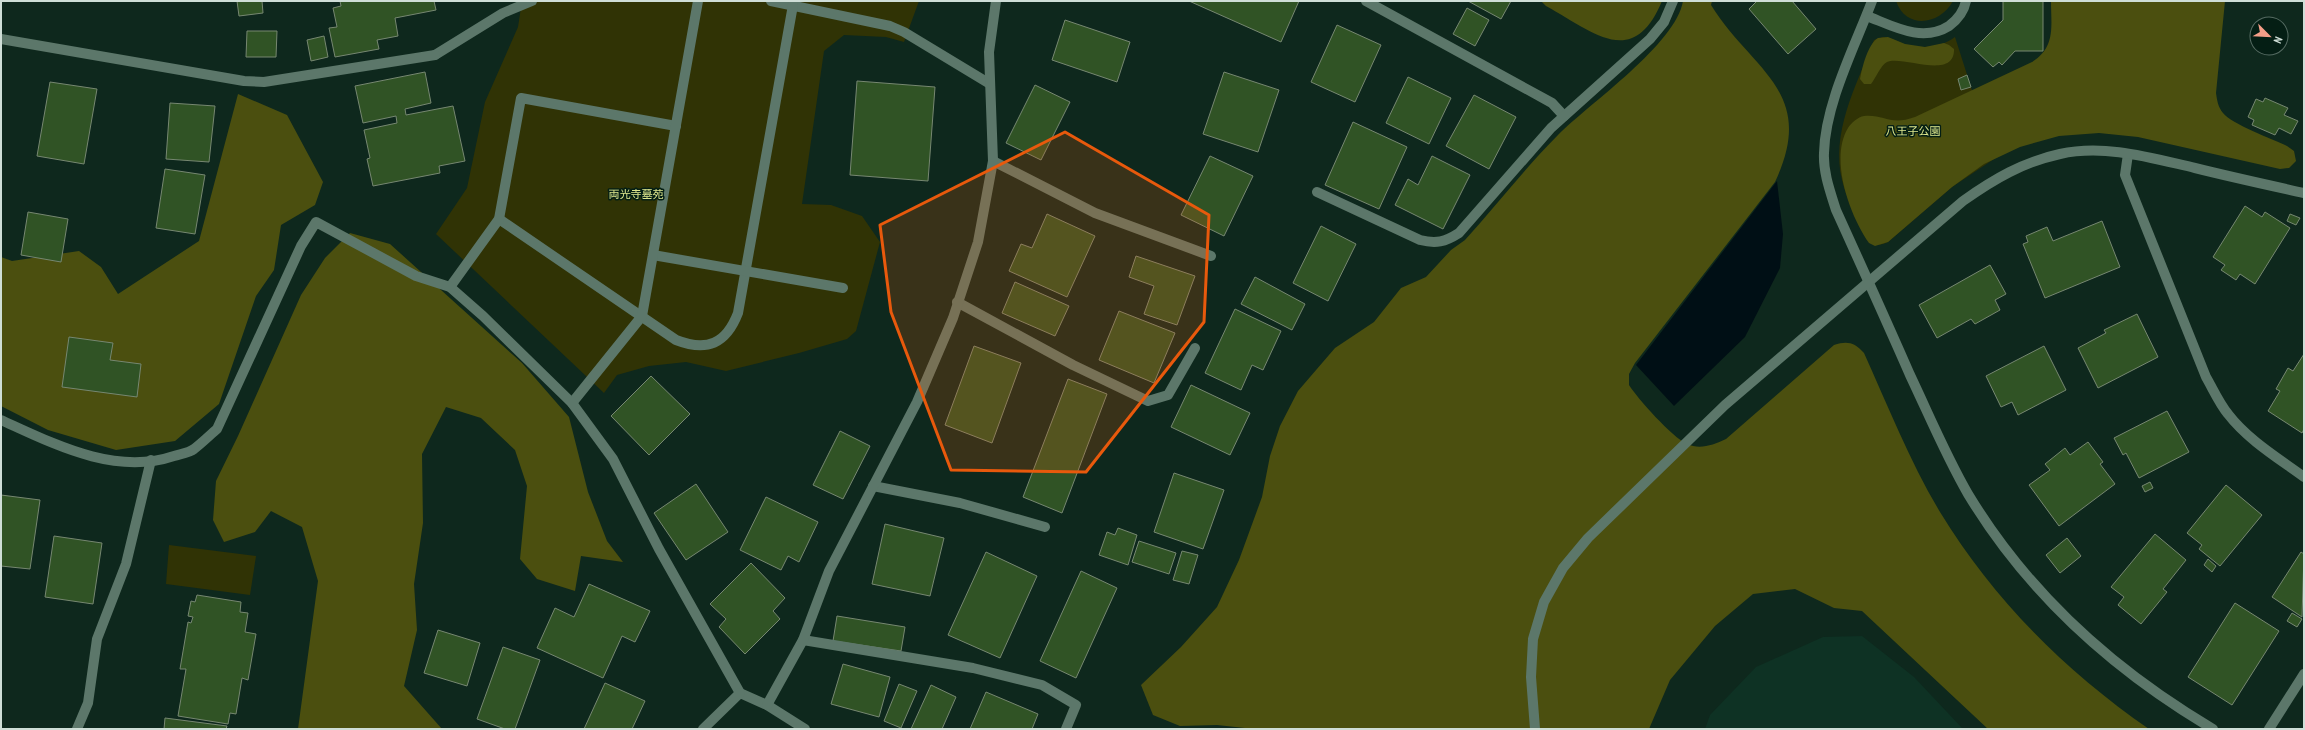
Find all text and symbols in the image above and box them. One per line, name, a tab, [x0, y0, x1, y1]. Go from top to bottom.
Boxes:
north arrow	[2249, 16, 2289, 56]
text: N	[2271, 35, 2286, 46]
park label: 八王子公園	[1886, 124, 1941, 138]
park label: 両光寺墓苑	[609, 187, 664, 201]

